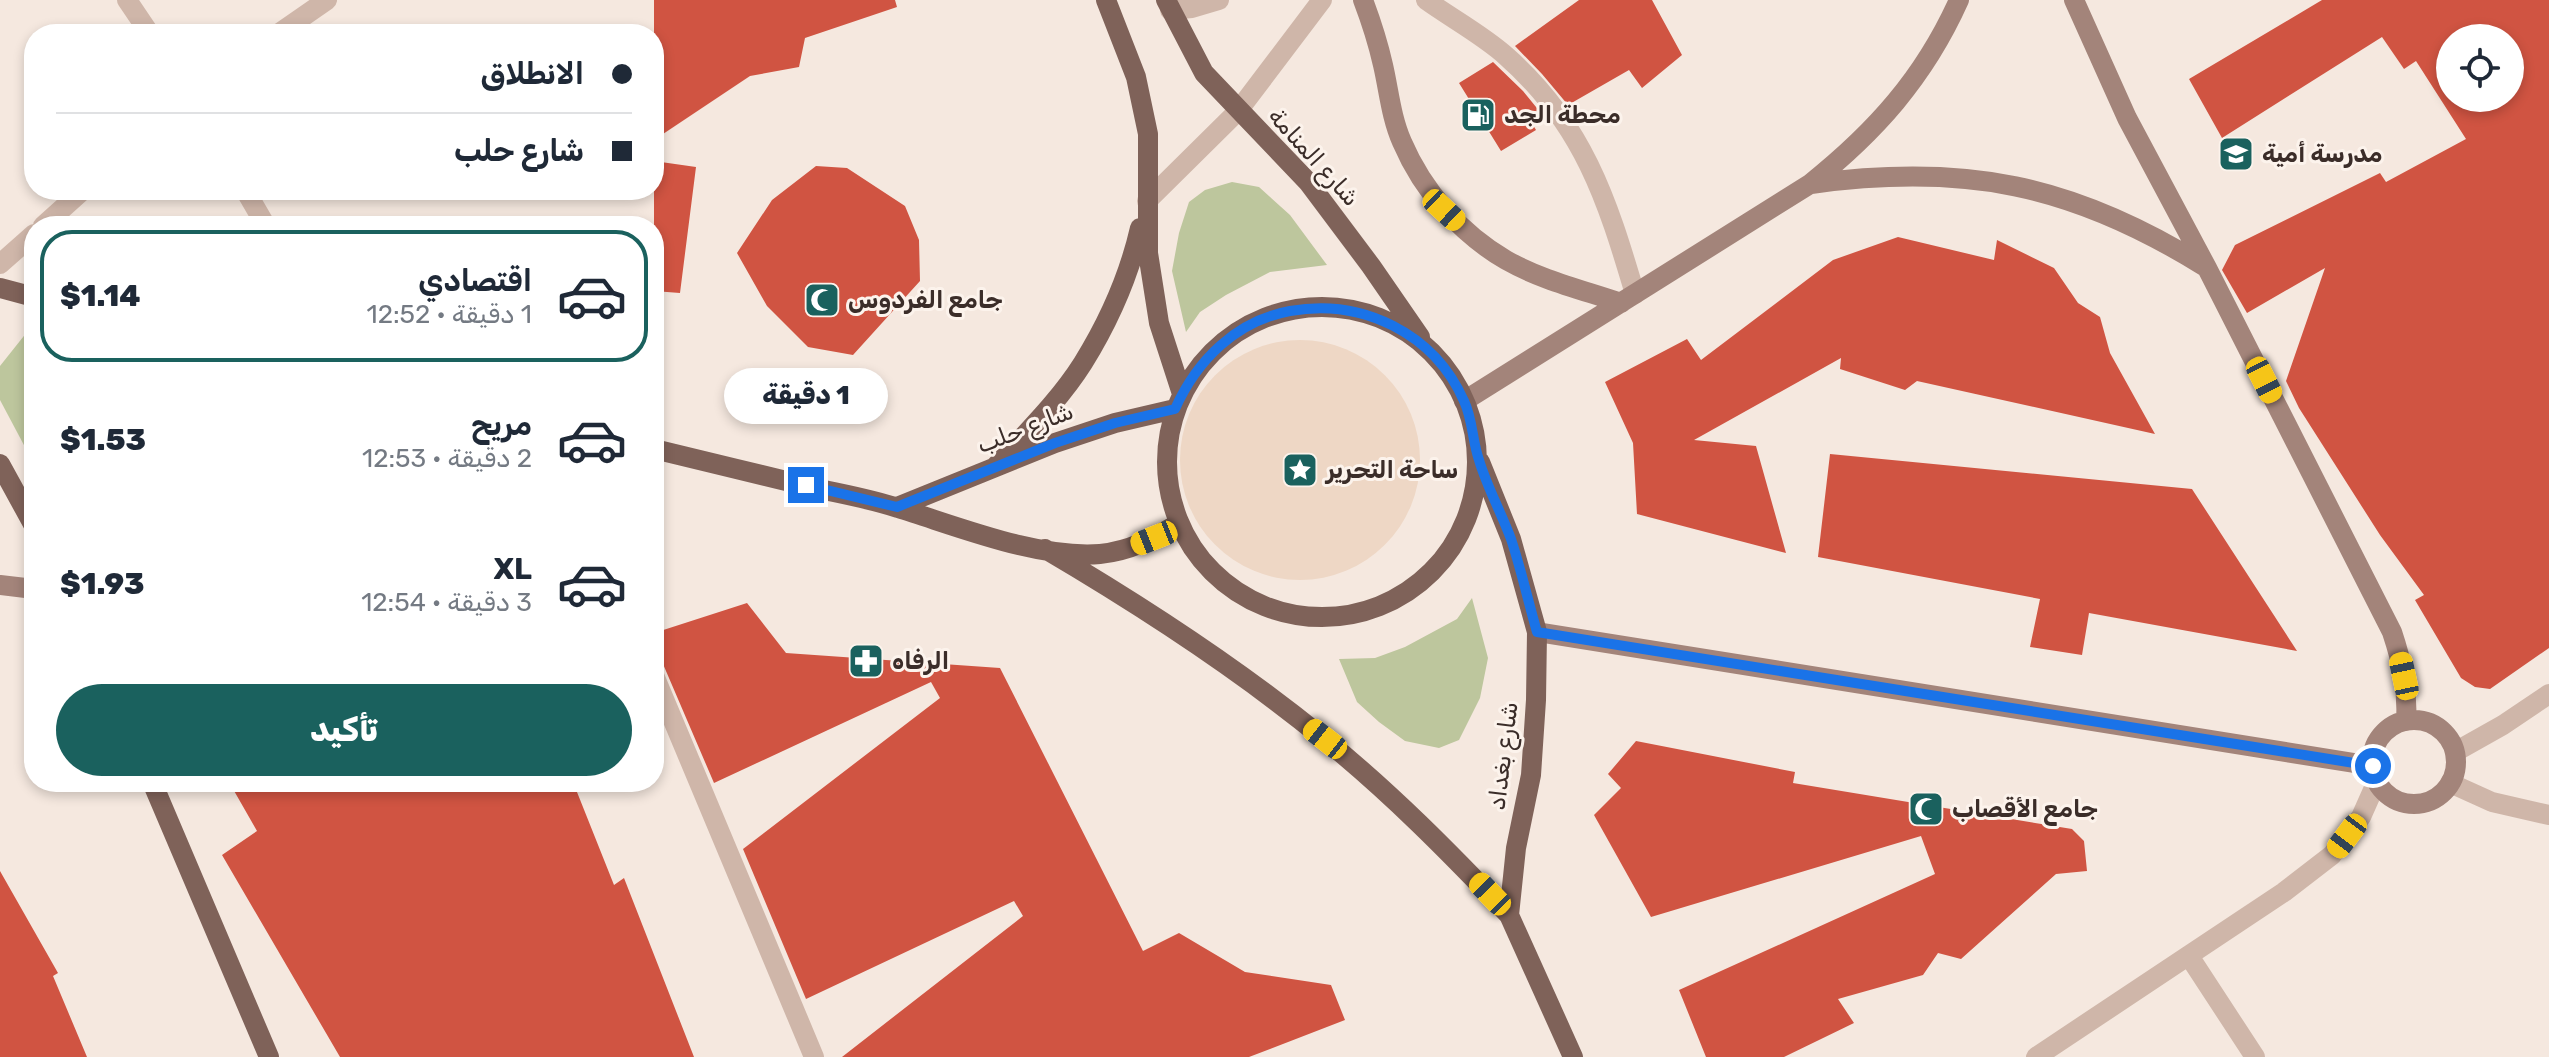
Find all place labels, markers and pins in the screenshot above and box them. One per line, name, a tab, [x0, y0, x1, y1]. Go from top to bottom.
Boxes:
fuel station icon: محطة الجد	[1459, 96, 1497, 134]
place label: محطة الجد	[1504, 101, 1621, 129]
school or university icon: مدرسة أمية	[2217, 135, 2255, 173]
place label: مدرسة أمية	[2262, 140, 2383, 168]
mosque icon: جامع الفردوس	[803, 281, 841, 319]
place label: جامع الفردوس	[848, 286, 1003, 317]
place icon: ساحة التحرير	[1281, 451, 1319, 489]
place label: ساحة التحرير	[1324, 456, 1458, 484]
pharmacy icon: الرفاه	[847, 642, 885, 680]
place label: الرفاه	[892, 647, 949, 675]
mosque icon: جامع الأقصاب	[1907, 790, 1945, 828]
place label: جامع الأقصاب	[1952, 795, 2098, 826]

